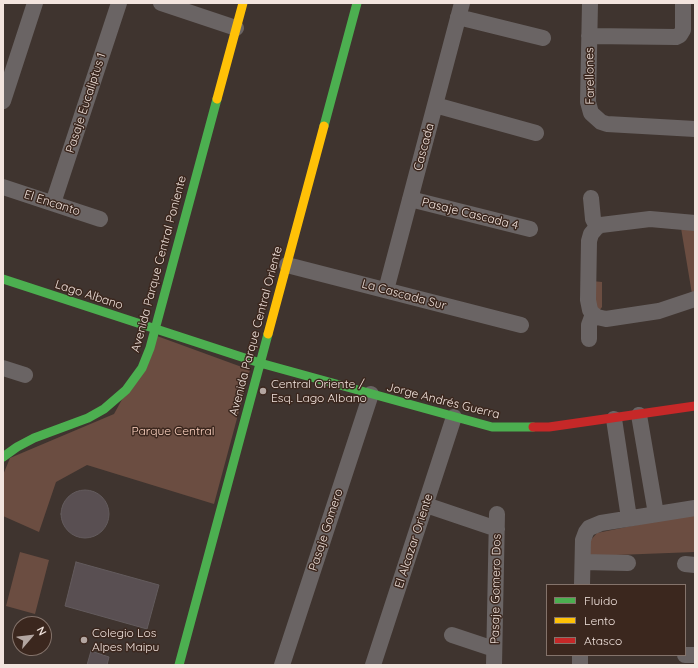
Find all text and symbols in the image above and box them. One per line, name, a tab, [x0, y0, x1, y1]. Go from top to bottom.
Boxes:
street label: Farellones	[582, 47, 598, 105]
street label: Pasaje Eucaliptus 1	[63, 51, 109, 155]
street label: Cascada	[411, 122, 437, 172]
street label: Avenida Parque Central Poniente	[128, 174, 190, 354]
street label: El Encanto	[22, 187, 82, 219]
street label: Pasaje Cascada 4	[420, 195, 520, 233]
street label: Avenida Parque Central Oriente	[226, 245, 286, 417]
street label: Lago Albano	[53, 277, 125, 313]
street label: La Cascada Sur	[360, 277, 448, 313]
place label: Central Oriente / Esq. Lago Albano	[271, 377, 367, 405]
street label: Jorge Andrés Guerra	[385, 380, 501, 422]
marker: Central Oriente / Esq. Lago Albano	[258, 386, 268, 396]
park label: Parque Central	[131, 424, 215, 438]
street label: Pasaje Gomero	[306, 487, 346, 573]
street label: El Alcazar Oriente	[392, 492, 436, 590]
street label: Pasaje Gomero Dos	[488, 534, 504, 644]
legend	[546, 584, 686, 656]
text: Fluido	[584, 593, 617, 608]
text: Lento	[584, 613, 615, 628]
north arrow	[12, 616, 52, 656]
text: N	[34, 624, 50, 638]
place label: Colegio Los Alpes Maipu	[92, 626, 159, 654]
text: Atasco	[584, 633, 622, 648]
marker: Colegio Los Alpes Maipu	[79, 635, 89, 645]

